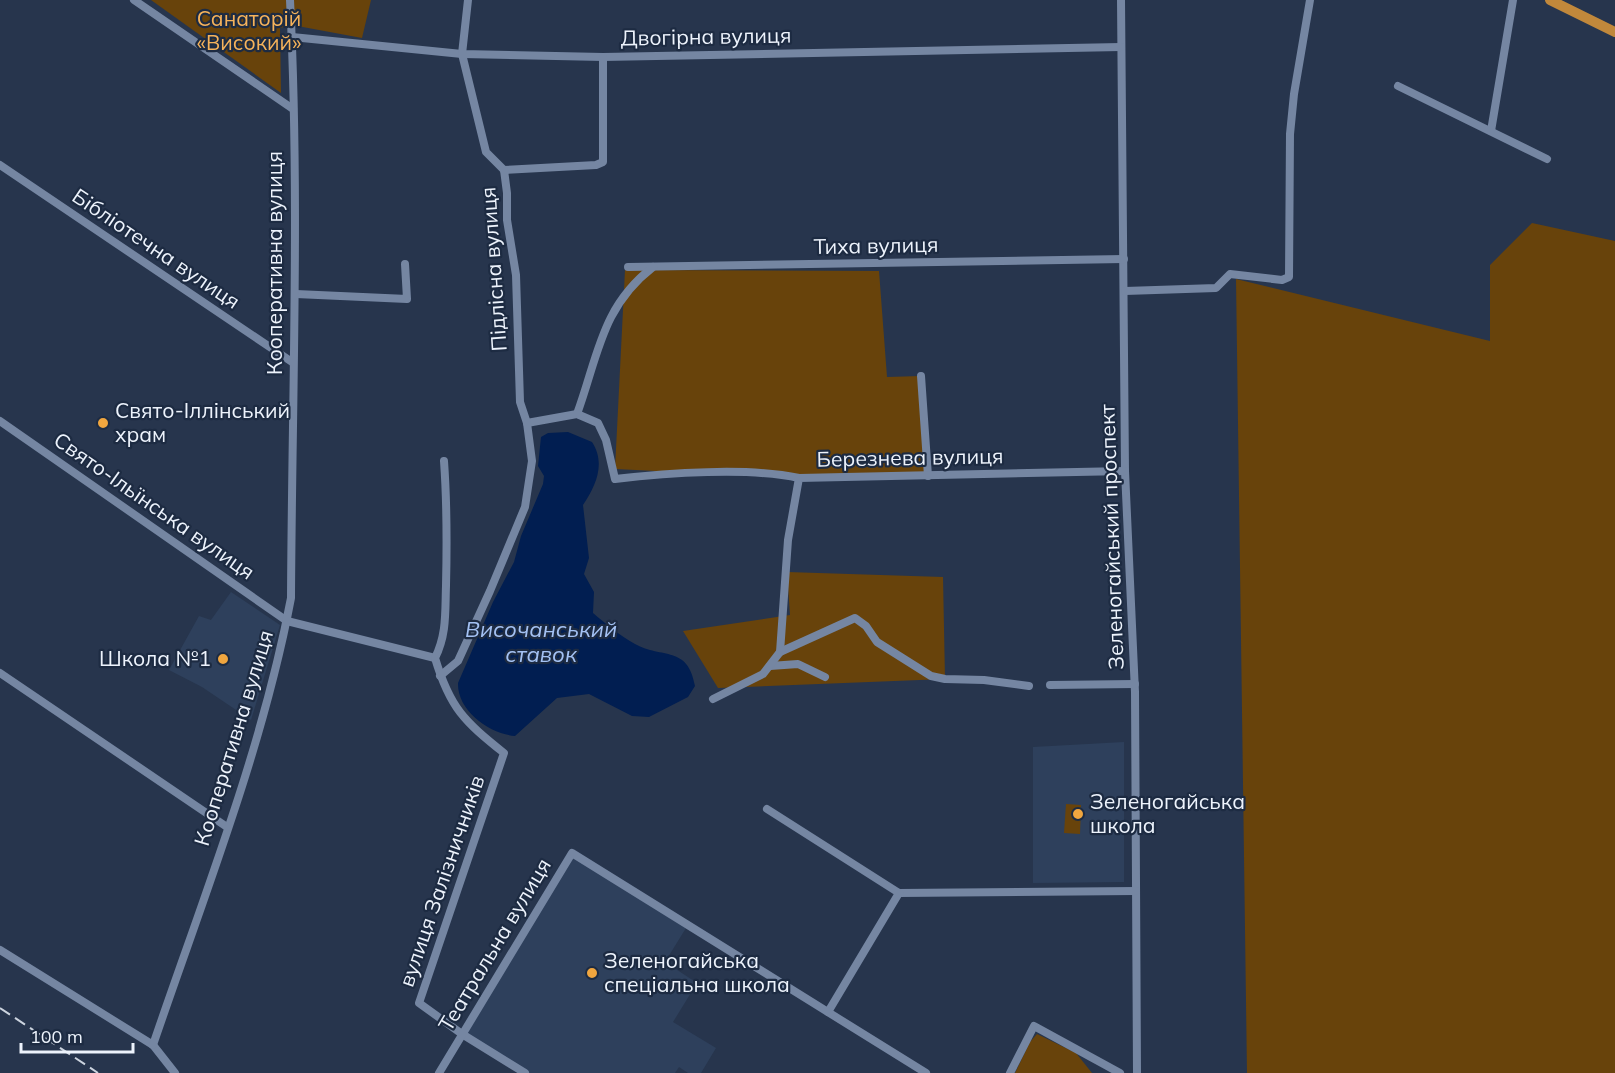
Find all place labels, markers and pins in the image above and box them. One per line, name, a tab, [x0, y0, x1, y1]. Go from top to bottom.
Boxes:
place label: Свято-Іллінський храм	[115, 397, 290, 447]
marker: Свято-Іллінський храм	[96, 416, 110, 430]
place label: Школа №1	[99, 645, 211, 671]
marker: Школа №1	[216, 652, 230, 666]
place label: Зеленогайська школа	[1090, 788, 1245, 838]
marker: Зеленогайська школа	[1071, 807, 1085, 821]
place label: Зеленогайська спеціальна школа	[604, 947, 790, 997]
marker: Зеленогайська спеціальна школа	[585, 966, 599, 980]

